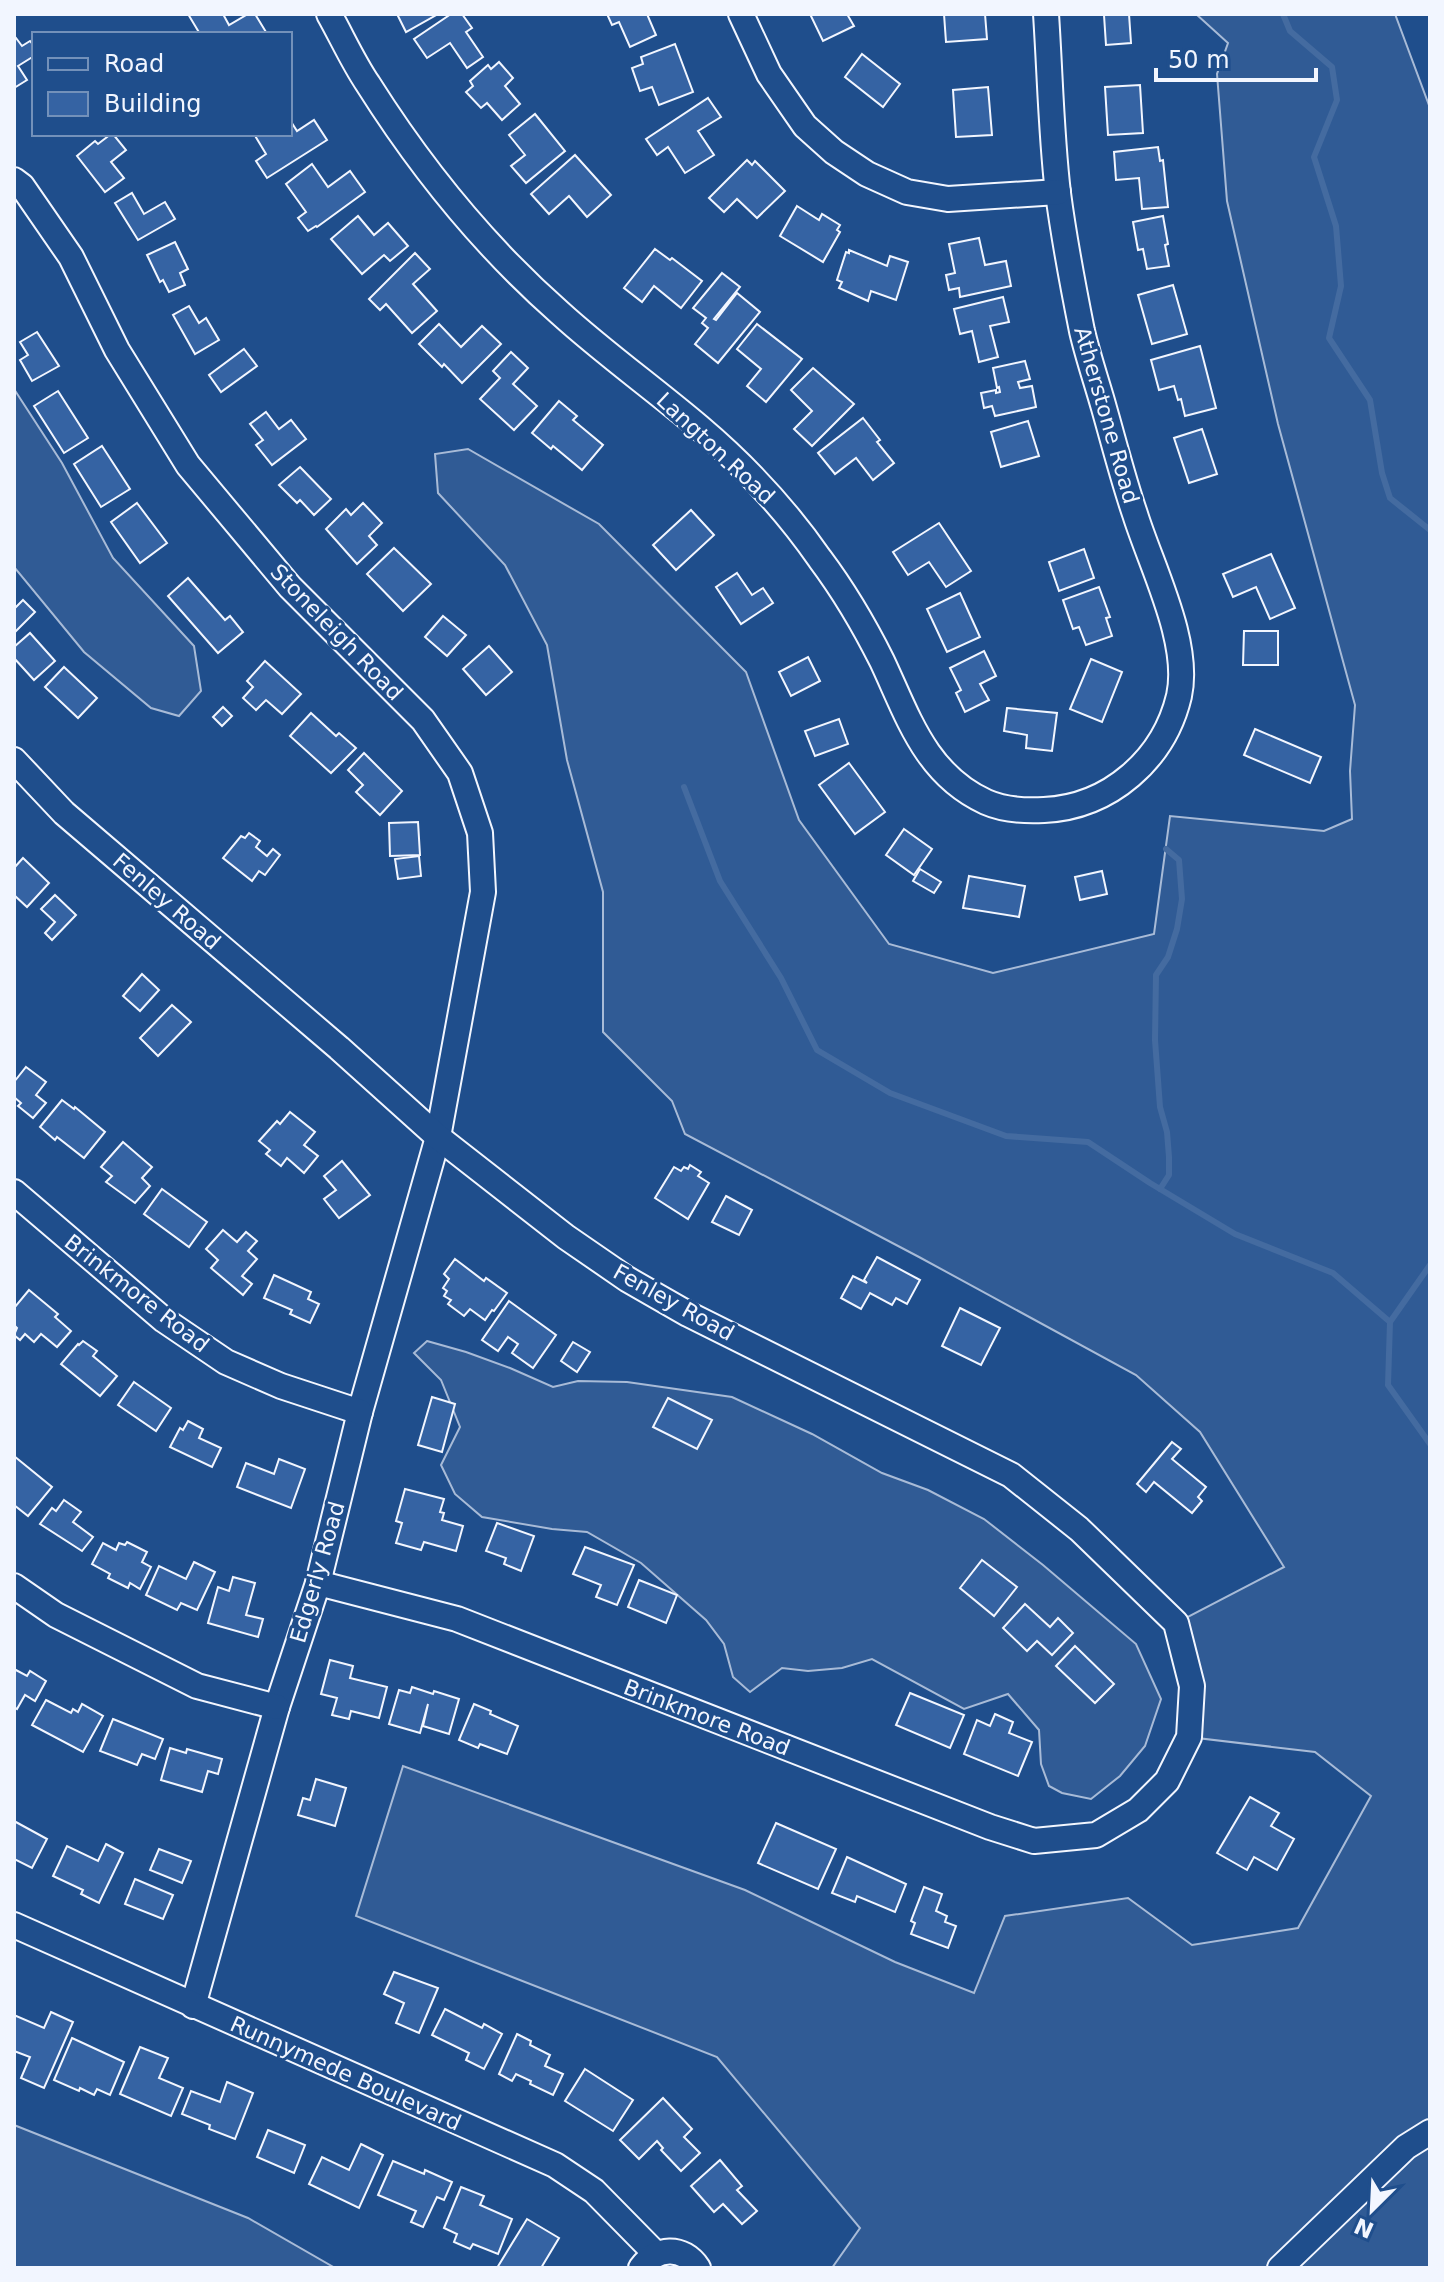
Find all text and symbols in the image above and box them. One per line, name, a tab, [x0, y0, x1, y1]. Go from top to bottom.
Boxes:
legend	[32, 32, 292, 136]
scale bar	[1156, 32, 1316, 82]
text: 50 m	[1168, 46, 1230, 74]
text: Road	[104, 50, 164, 78]
text: Building	[104, 90, 201, 118]
street label: Atherstone Road	[1069, 324, 1144, 507]
street label: Langton Road	[652, 387, 780, 509]
street label: Stoneleigh Road	[265, 559, 408, 706]
street label: Fenley Road	[108, 848, 225, 955]
street label: Brinkmore Road	[60, 1229, 214, 1357]
street label: Fenley Road	[609, 1259, 738, 1346]
street label: Edgerly Road	[285, 1499, 350, 1646]
street label: Brinkmore Road	[620, 1674, 794, 1761]
street label: Runnymede Boulevard	[227, 2011, 465, 2136]
north arrow	[1332, 2170, 1412, 2250]
text: N	[1351, 2213, 1378, 2243]

